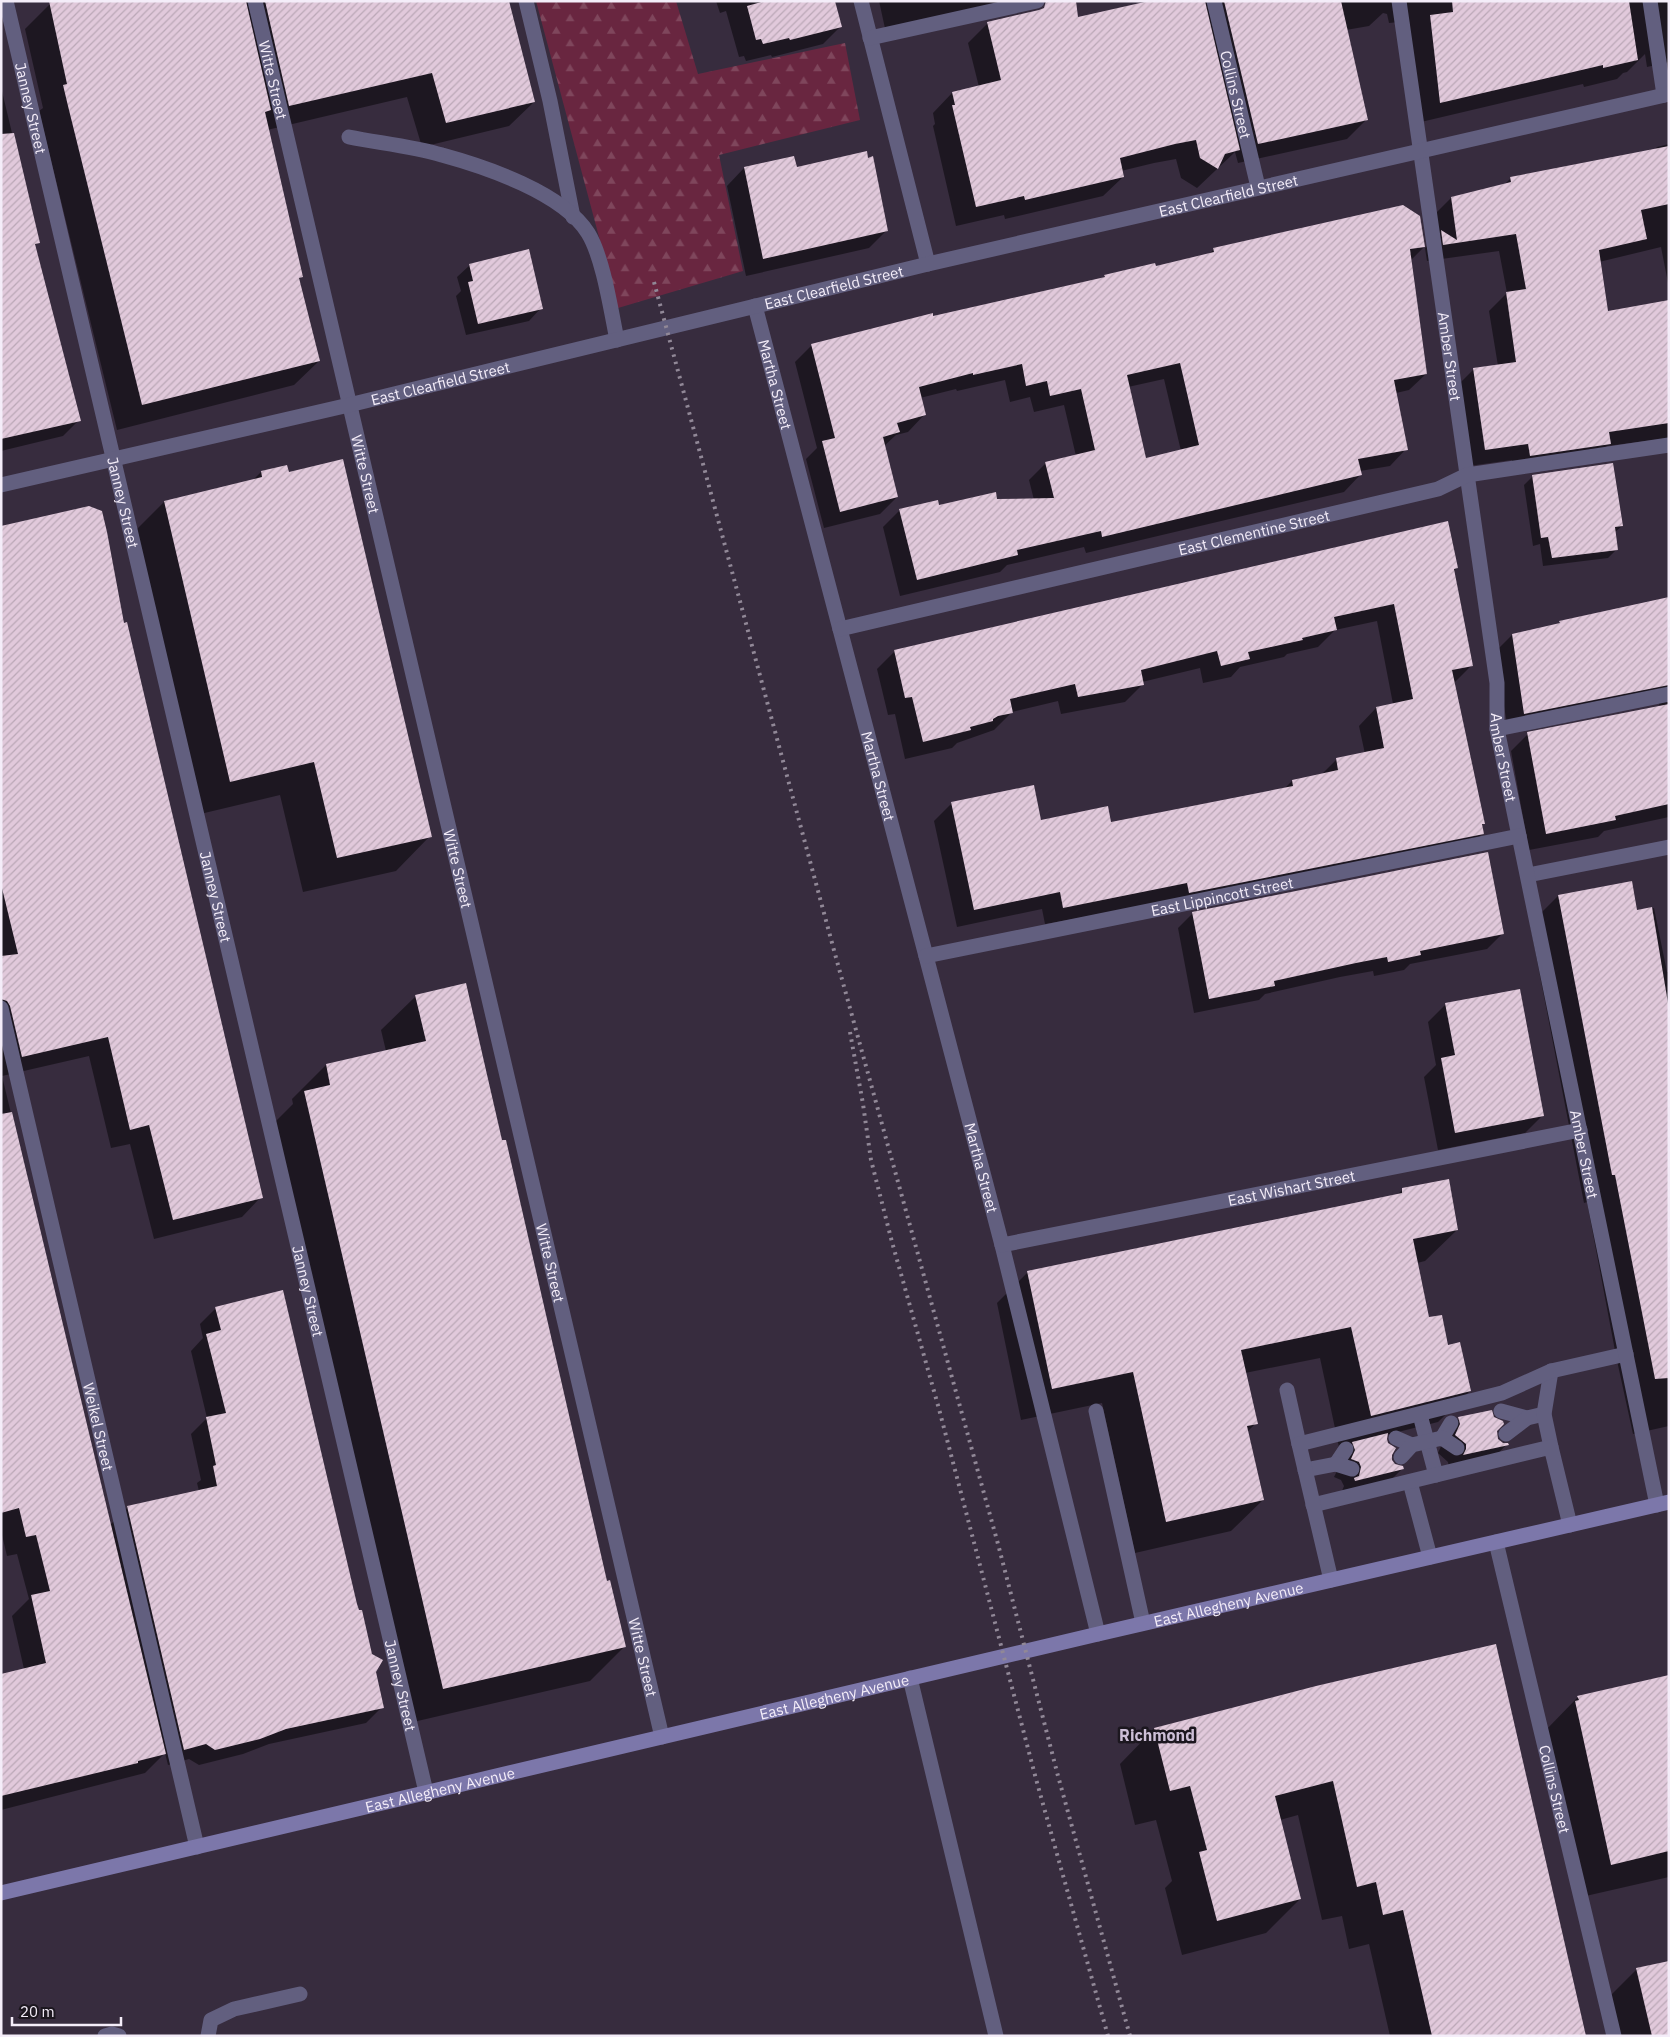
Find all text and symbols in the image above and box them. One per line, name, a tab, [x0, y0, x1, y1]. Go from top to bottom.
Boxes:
street label: Witte Street	[255, 39, 292, 121]
street label: Collins Street	[1216, 48, 1256, 140]
street label: Janney Street	[11, 61, 51, 156]
street label: East Clearfield Street	[1157, 170, 1300, 220]
street label: East Clearfield Street	[762, 261, 905, 313]
street label: Amber Street	[1434, 310, 1466, 402]
street label: Martha Street	[755, 337, 797, 431]
street label: East Clearfield Street	[369, 357, 512, 409]
street label: Witte Street	[347, 433, 384, 516]
street label: Janney Street	[104, 455, 143, 550]
street label: East Clementine Street	[1176, 505, 1331, 559]
street label: Amber Street	[1486, 713, 1521, 803]
street label: Martha Street	[858, 729, 900, 823]
street label: Witte Street	[440, 827, 477, 910]
street label: Janney Street	[196, 849, 236, 944]
street label: East Lippincott Street	[1149, 872, 1295, 920]
street label: Amber Street	[1566, 1108, 1603, 1200]
street label: Martha Street	[961, 1121, 1003, 1215]
street label: East Wishart Street	[1226, 1165, 1357, 1209]
street label: Witte Street	[532, 1221, 569, 1304]
street label: Janney Street	[289, 1243, 328, 1339]
street label: Weikel Street	[79, 1381, 118, 1473]
street label: East Allegheny Avenue	[1152, 1577, 1305, 1630]
street label: Witte Street	[625, 1616, 662, 1698]
street label: Janney Street	[381, 1638, 421, 1733]
street label: East Allegheny Avenue	[757, 1669, 911, 1723]
district label: Richmond	[1119, 1725, 1195, 1745]
street label: Collins Street	[1535, 1743, 1575, 1835]
street label: East Allegheny Avenue	[363, 1763, 517, 1816]
scale bar	[12, 1994, 121, 2026]
text: 20 m	[20, 2002, 55, 2021]

